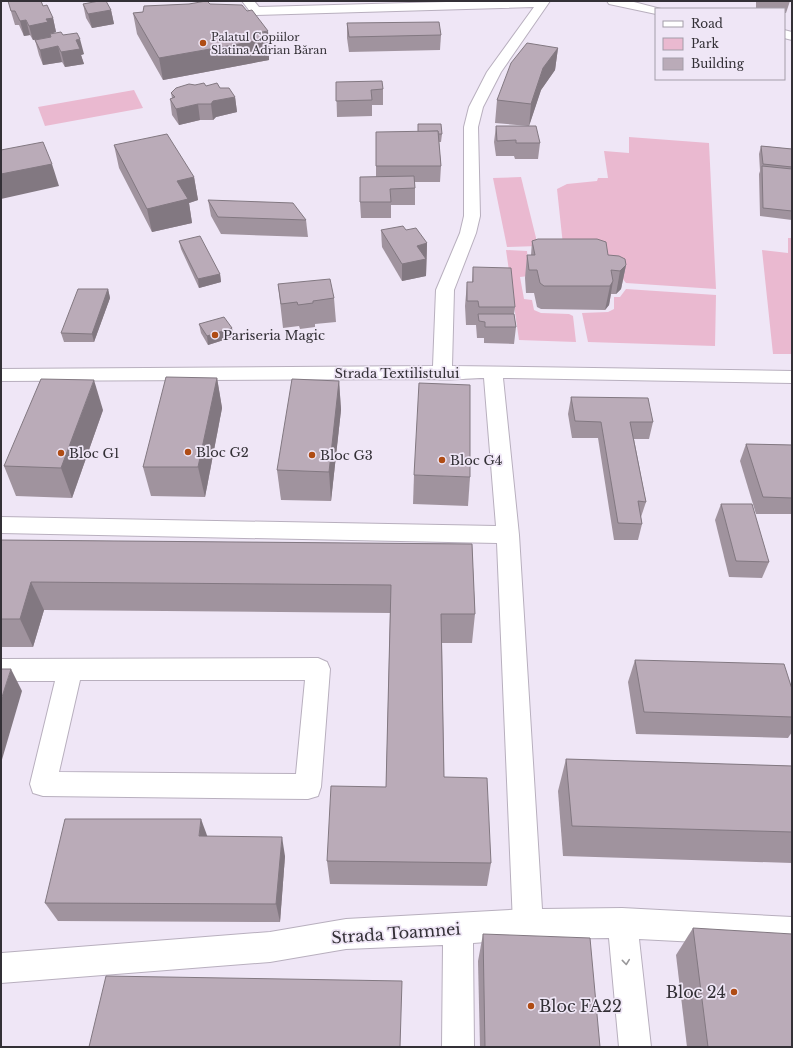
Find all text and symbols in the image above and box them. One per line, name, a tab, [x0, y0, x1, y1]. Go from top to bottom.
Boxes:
legend	[655, 8, 785, 80]
text: Road	[691, 16, 723, 31]
place label: Palatul Copiilor Slatina Adrian Băran	[211, 30, 327, 57]
text: Park	[691, 36, 719, 51]
marker: Palatul Copiilor Slatina Adrian Băran	[198, 38, 208, 48]
text: Building	[691, 56, 745, 71]
place label: Pariseria Magic	[223, 327, 325, 344]
marker: Pariseria Magic	[210, 330, 220, 340]
street label: Strada Textilistului	[334, 365, 460, 382]
place label: Bloc G2	[196, 444, 249, 461]
place label: Bloc G1	[69, 445, 120, 462]
marker: Bloc G2	[183, 447, 193, 457]
place label: Bloc G3	[320, 447, 373, 464]
marker: Bloc G1	[56, 448, 66, 458]
marker: Bloc G3	[307, 450, 317, 460]
place label: Bloc G4	[450, 452, 502, 469]
marker: Bloc G4	[437, 455, 447, 465]
street label: Strada Toamnei	[331, 918, 462, 947]
one-way arrow	[621, 959, 630, 965]
place label: Bloc 24	[666, 982, 726, 1002]
marker: Bloc 24	[729, 987, 739, 997]
place label: Bloc FA22	[539, 996, 622, 1016]
marker: Bloc FA22	[526, 1001, 536, 1011]

